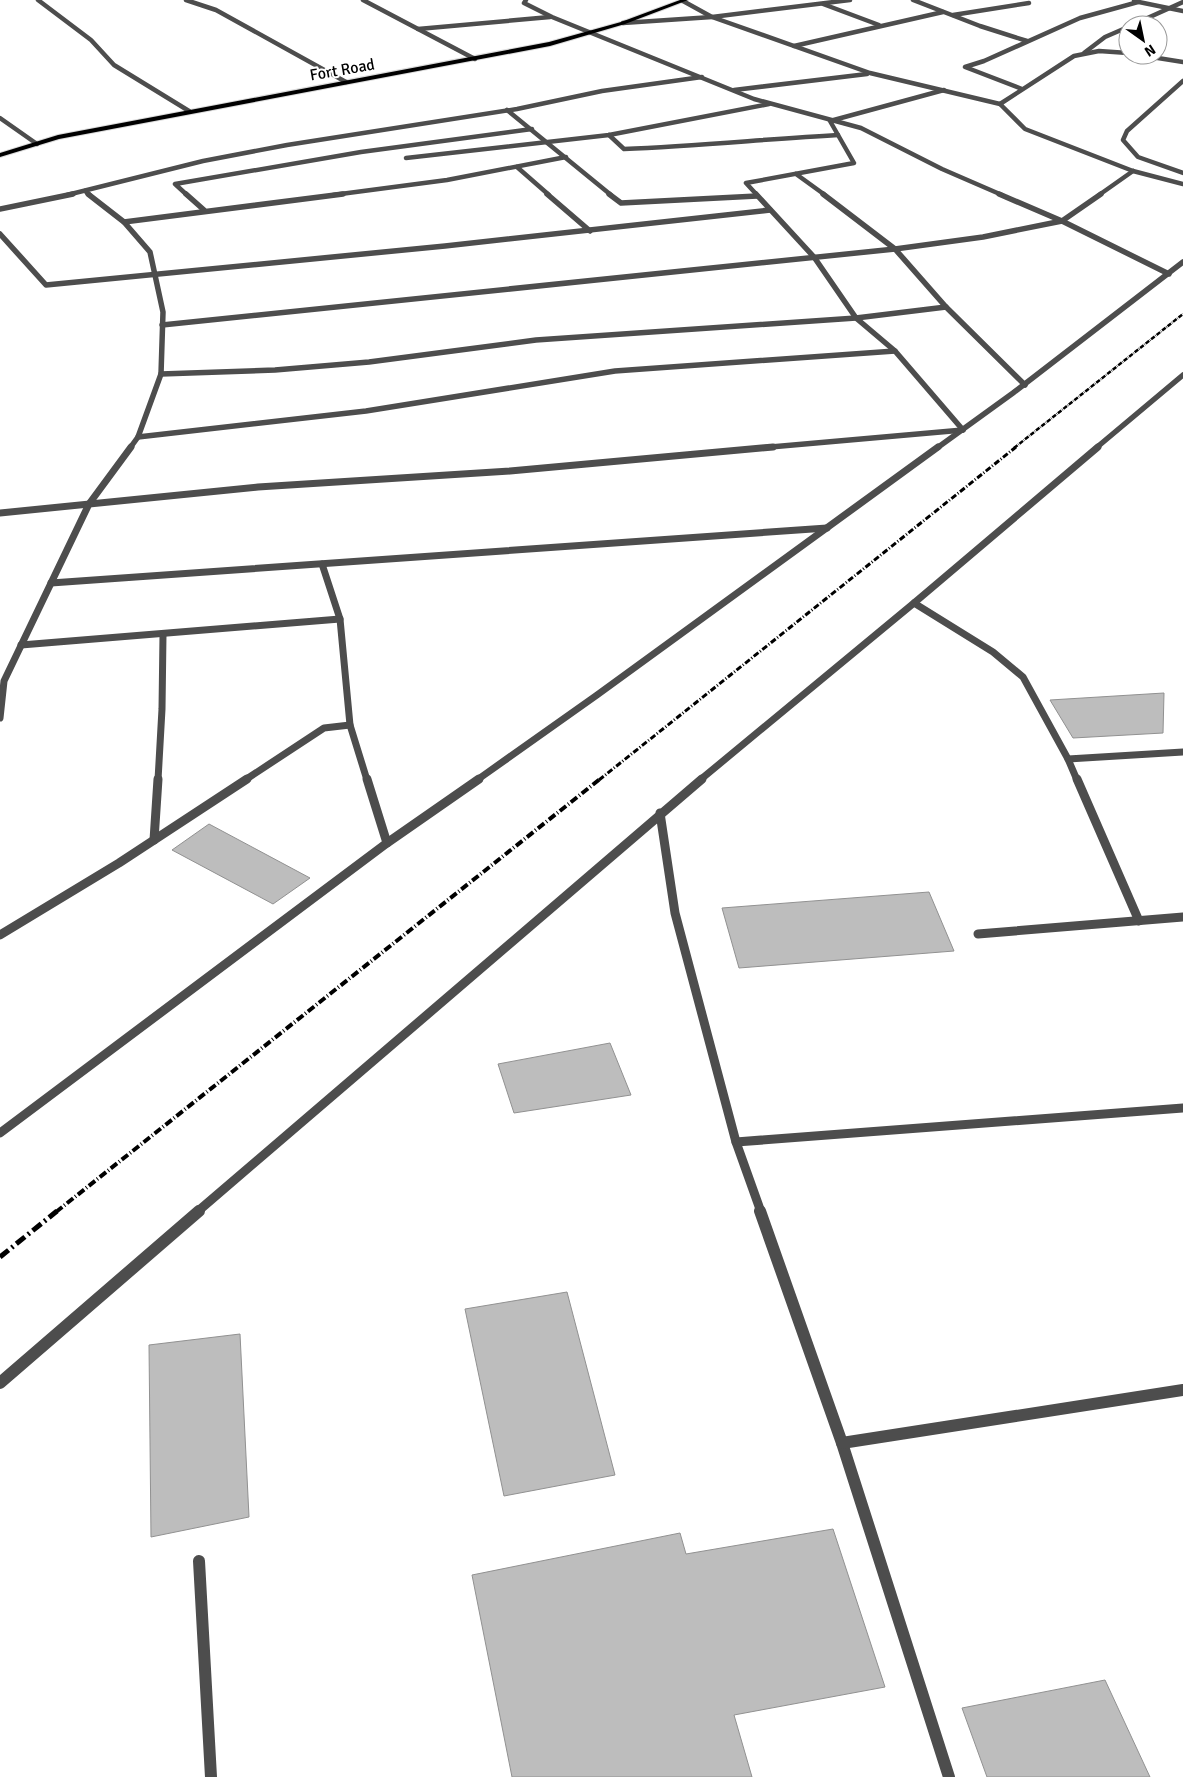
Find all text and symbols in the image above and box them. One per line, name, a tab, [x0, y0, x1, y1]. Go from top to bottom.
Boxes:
north arrow	[1118, 15, 1168, 65]
text: N	[1141, 41, 1159, 60]
street label: Fort Road	[308, 54, 376, 86]

